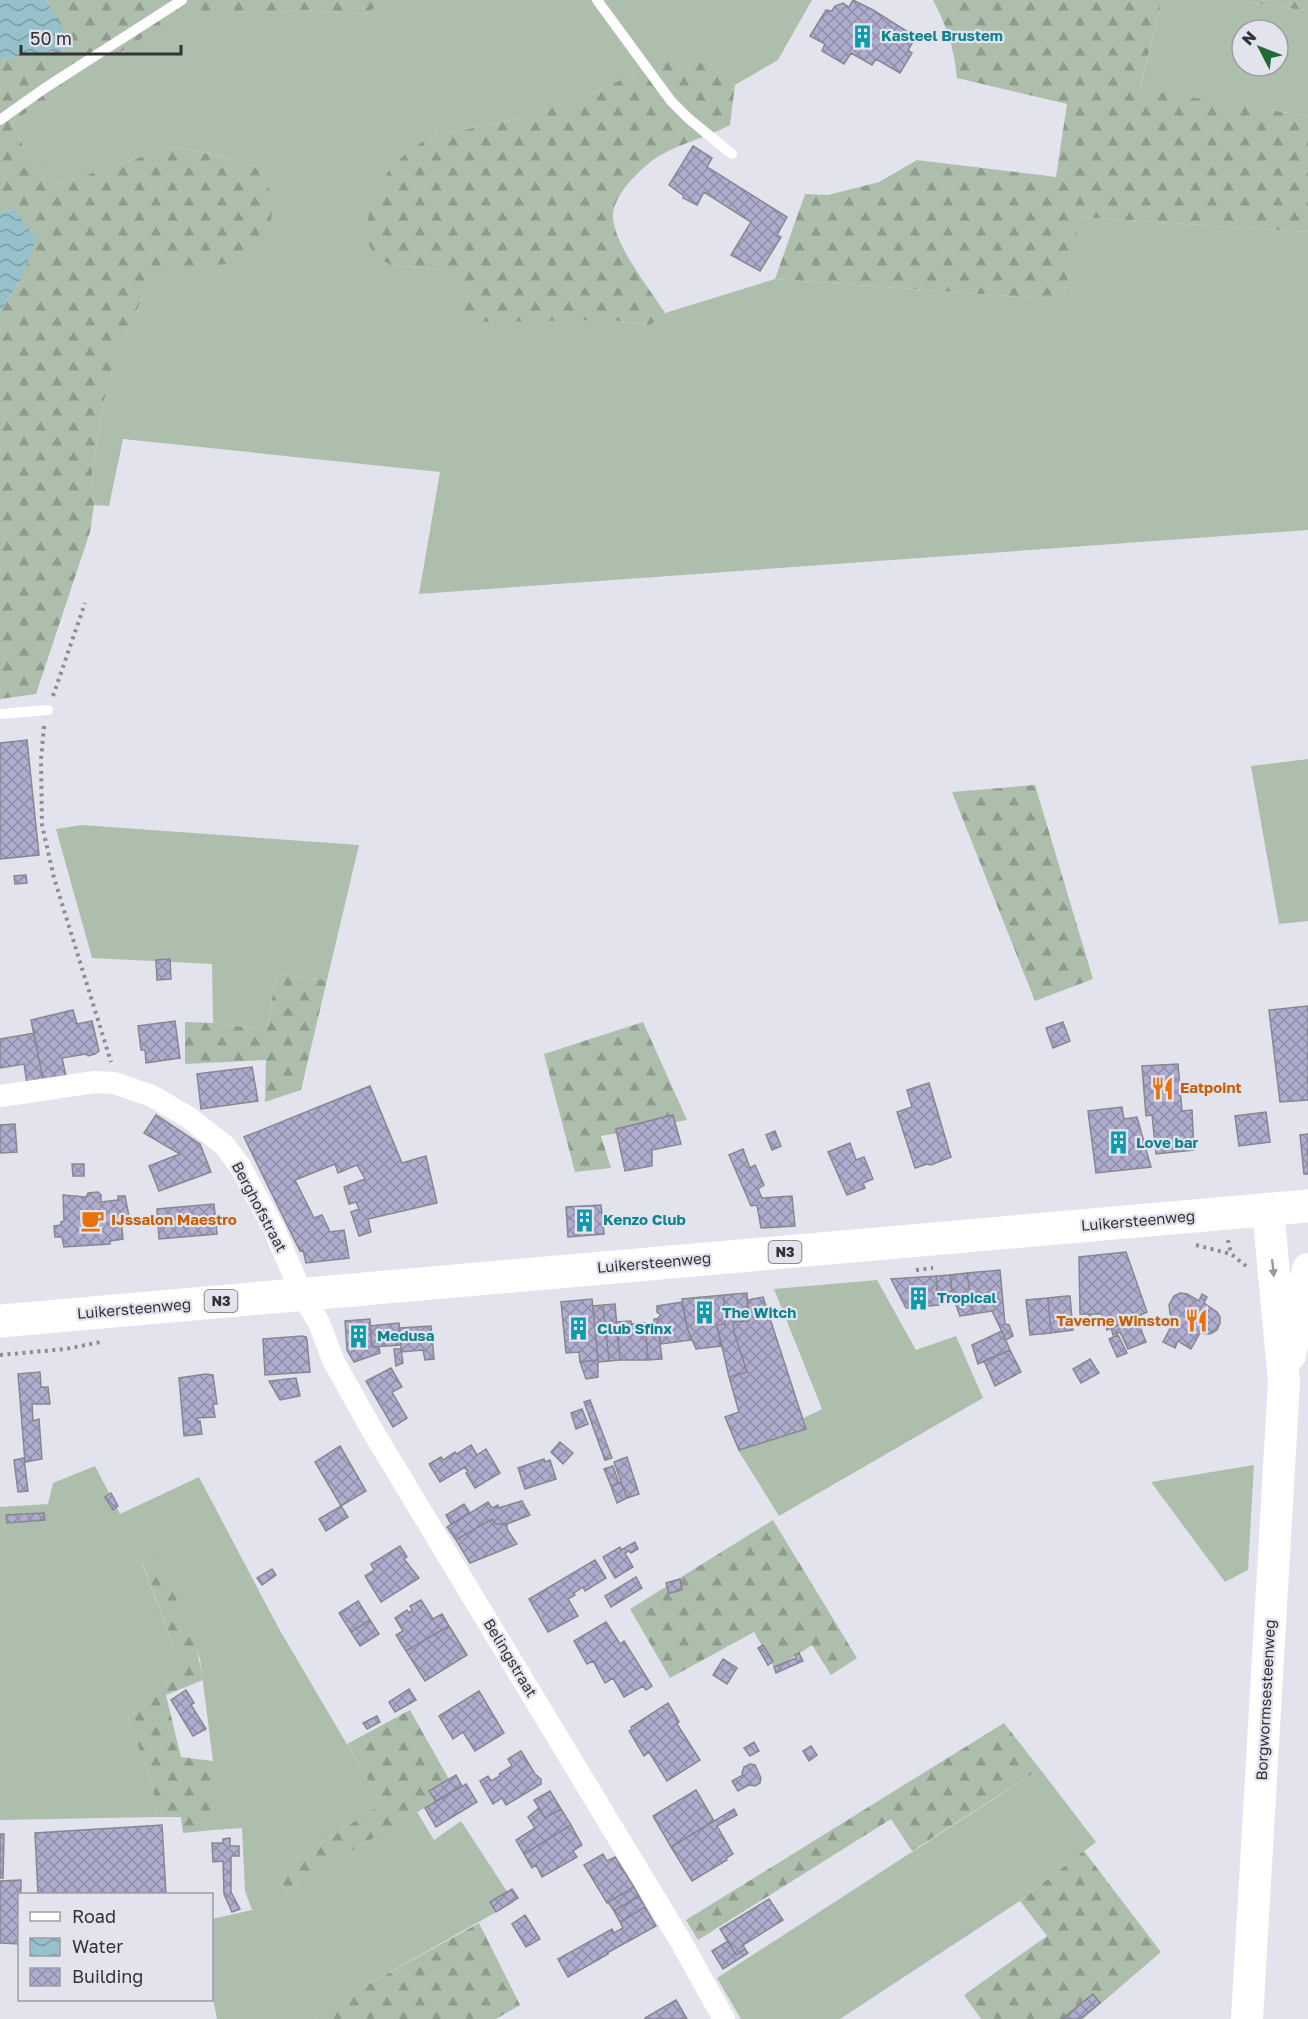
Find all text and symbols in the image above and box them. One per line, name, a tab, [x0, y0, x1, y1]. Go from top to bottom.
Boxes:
scale bar	[21, 18, 182, 56]
north arrow	[1230, 18, 1290, 78]
building icon: Kasteel Brustem	[850, 23, 876, 49]
place label: Kasteel Brustem	[881, 26, 1003, 44]
text: 50 m	[30, 27, 72, 49]
text: N	[1237, 27, 1260, 49]
restaurant icon: Eatpoint	[1149, 1075, 1175, 1101]
place label: Eatpoint	[1180, 1078, 1241, 1096]
building icon: Love bar	[1105, 1130, 1131, 1156]
place label: Love bar	[1136, 1133, 1198, 1151]
street label: Berghofstraat	[229, 1158, 291, 1255]
street label: Luikersteenweg	[1080, 1206, 1196, 1234]
cafe icon: IJssalon Maestro	[80, 1207, 106, 1233]
building icon: Kenzo Club	[572, 1207, 598, 1233]
place label: IJssalon Maestro	[111, 1210, 237, 1228]
place label: Kenzo Club	[603, 1210, 686, 1228]
road number: N3	[768, 1241, 802, 1263]
street label: Luikersteenweg	[596, 1248, 712, 1276]
one-way arrow	[1268, 1258, 1278, 1277]
building icon: Tropical	[906, 1285, 932, 1311]
place label: Tropical	[937, 1288, 996, 1306]
road number: N3	[204, 1290, 238, 1312]
street label: Luikersteenweg	[76, 1294, 192, 1322]
building icon: The Witch	[691, 1300, 717, 1326]
place label: The Witch	[722, 1303, 796, 1321]
restaurant icon: Taverne Winston	[1184, 1308, 1210, 1334]
place label: Taverne Winston	[1056, 1311, 1179, 1329]
building icon: Club Sfinx	[566, 1316, 592, 1342]
place label: Club Sfinx	[597, 1319, 672, 1337]
building icon: Medusa	[346, 1323, 372, 1349]
place label: Medusa	[377, 1326, 435, 1344]
street label: Belingstraat	[480, 1615, 541, 1700]
street label: Borgwormsesteenweg	[1252, 1619, 1278, 1781]
legend	[18, 1893, 213, 2001]
text: Road	[72, 1905, 116, 1927]
text: Water	[72, 1935, 123, 1957]
text: Building	[72, 1965, 143, 1987]

